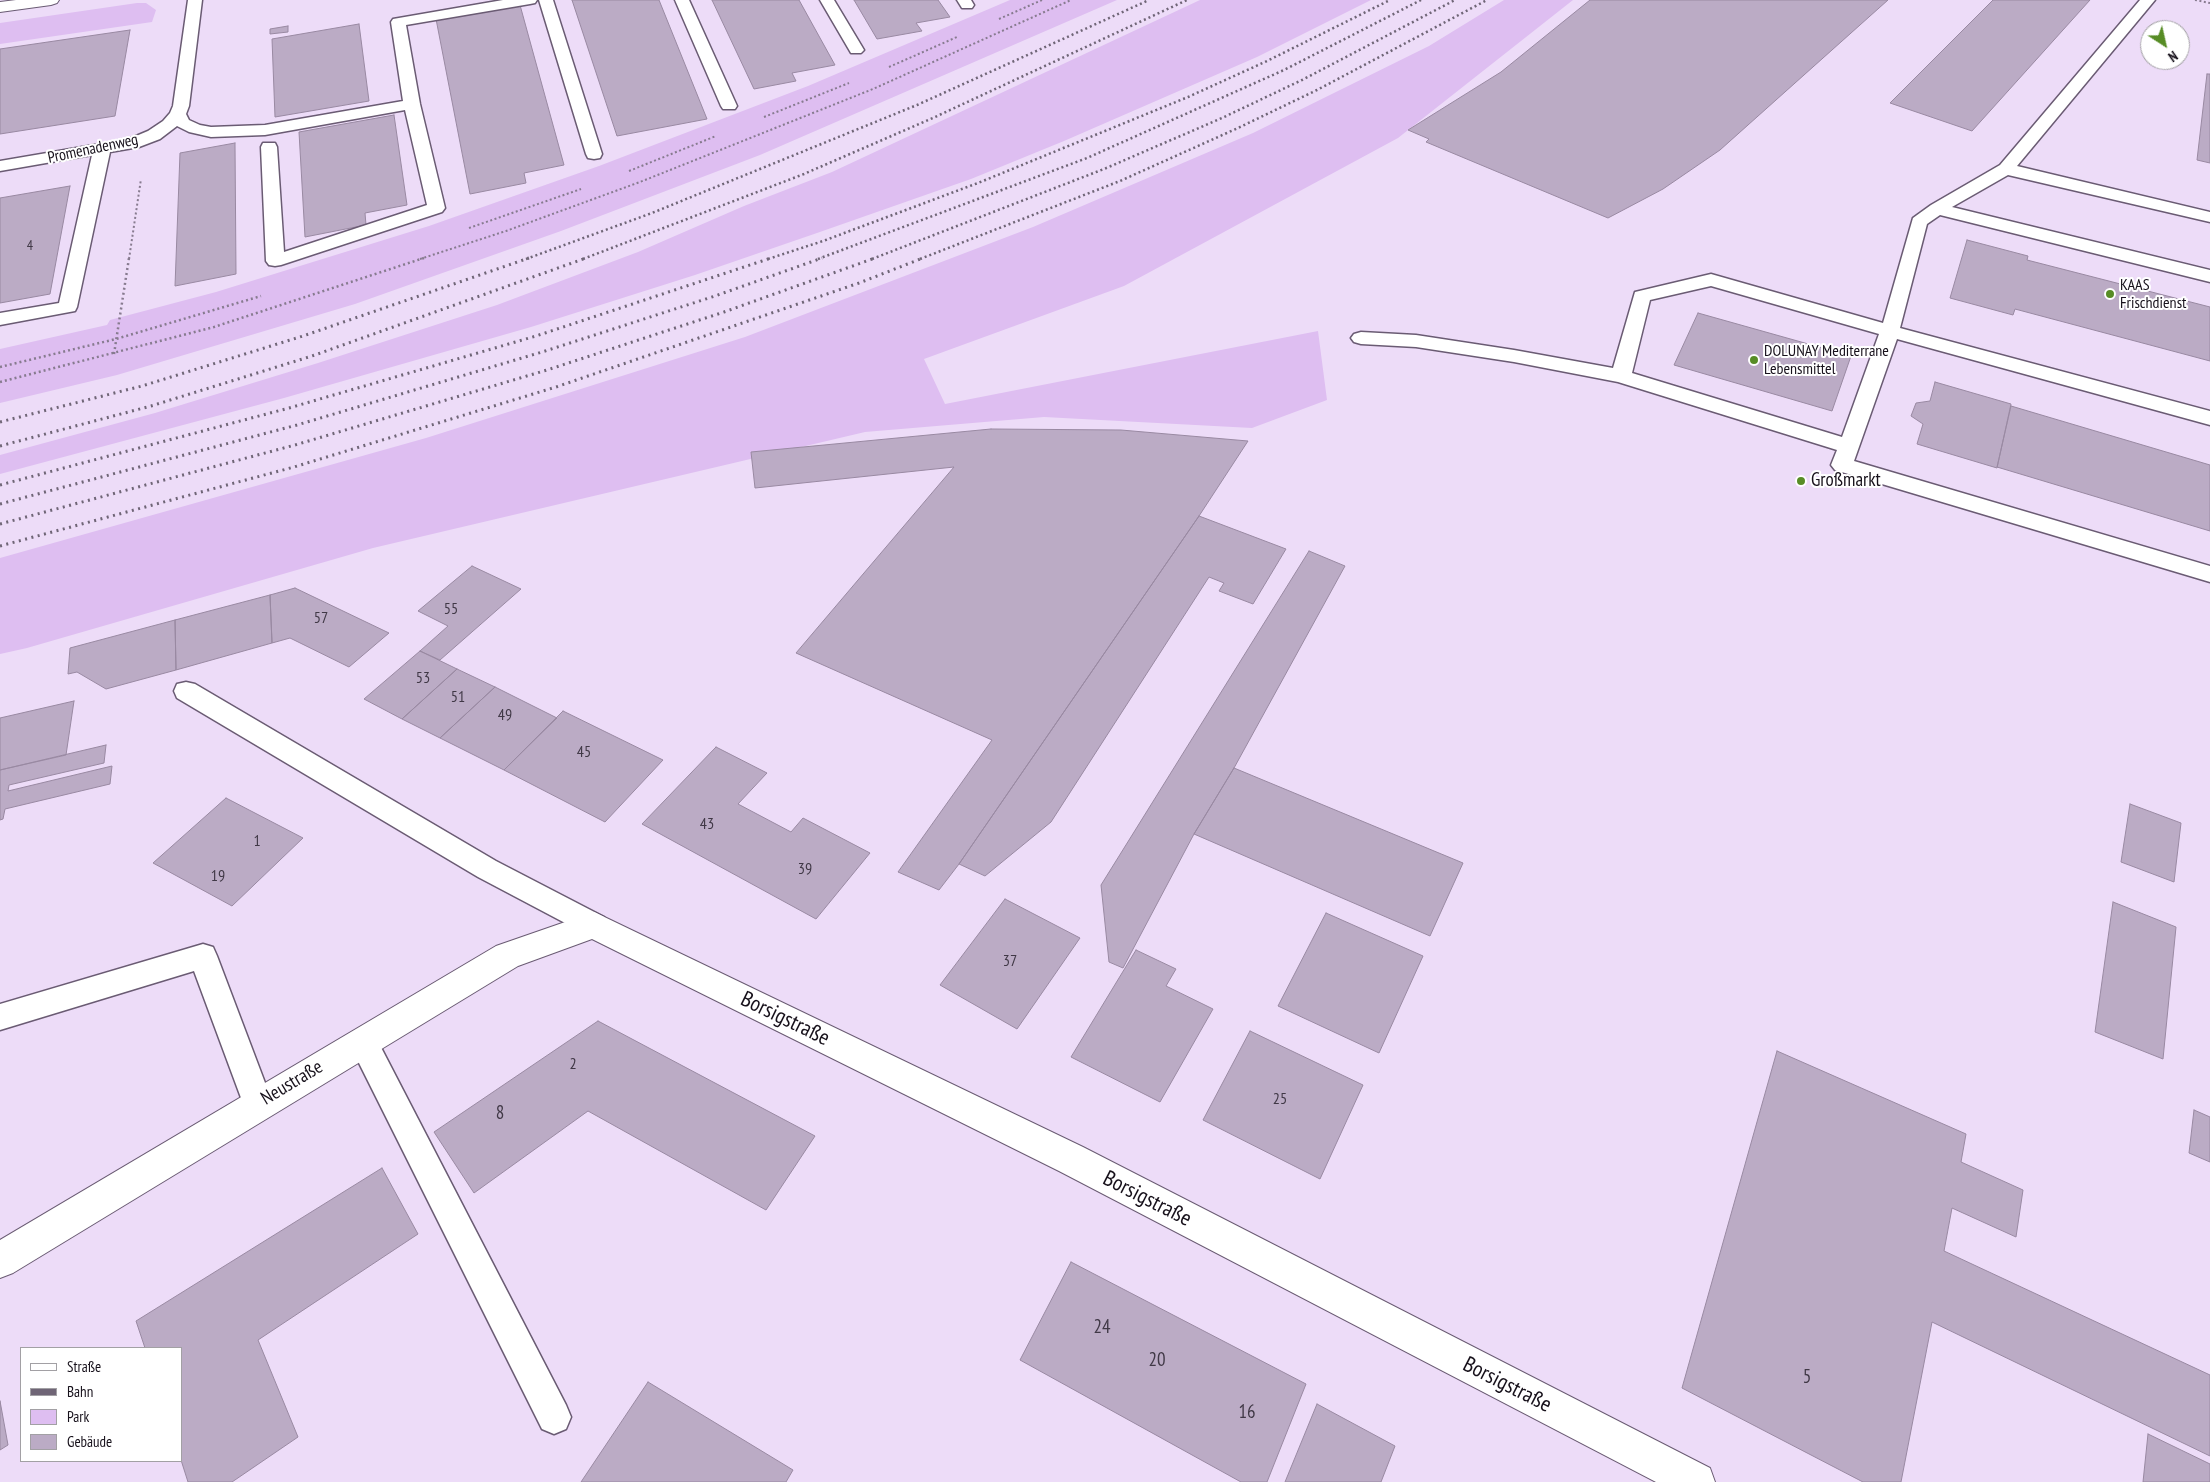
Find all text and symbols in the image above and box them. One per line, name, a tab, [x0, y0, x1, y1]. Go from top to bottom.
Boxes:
north arrow	[2140, 20, 2190, 70]
text: N	[2165, 47, 2181, 66]
street label: Promenadenweg	[46, 130, 140, 168]
house number: 4	[27, 238, 33, 254]
place label: KAAS Frischdienst	[2120, 275, 2186, 313]
marker: KAAS Frischdienst	[2104, 288, 2116, 300]
place label: DOLUNAY Mediterrane Lebensmittel	[1764, 341, 1889, 379]
marker: DOLUNAY Mediterrane Lebensmittel	[1748, 354, 1760, 366]
place label: Großmarkt	[1811, 470, 1881, 492]
marker: Großmarkt	[1795, 475, 1807, 487]
house number: 55	[444, 599, 458, 619]
house number: 57	[314, 608, 328, 628]
house number: 53	[416, 668, 430, 688]
house number: 51	[451, 687, 465, 707]
house number: 49	[498, 705, 512, 725]
house number: 45	[577, 742, 591, 762]
house number: 43	[700, 814, 714, 834]
house number: 1	[253, 831, 261, 851]
house number: 39	[798, 859, 812, 879]
house number: 19	[211, 866, 225, 886]
house number: 37	[1003, 951, 1017, 971]
street label: Borsigstraße	[736, 986, 834, 1052]
house number: 2	[569, 1054, 577, 1074]
street label: Neustraße	[257, 1056, 327, 1110]
house number: 25	[1273, 1089, 1287, 1109]
house number: 8	[496, 1103, 504, 1125]
street label: Borsigstraße	[1098, 1166, 1196, 1232]
house number: 24	[1093, 1317, 1111, 1339]
legend	[20, 1347, 182, 1462]
house number: 20	[1148, 1350, 1166, 1372]
street label: Borsigstraße	[1458, 1352, 1556, 1418]
text: Straße	[67, 1357, 101, 1376]
house number: 5	[1803, 1367, 1811, 1389]
text: Bahn	[67, 1382, 93, 1401]
house number: 16	[1238, 1402, 1256, 1424]
text: Park	[67, 1407, 89, 1426]
text: Gebäude	[67, 1432, 112, 1451]

